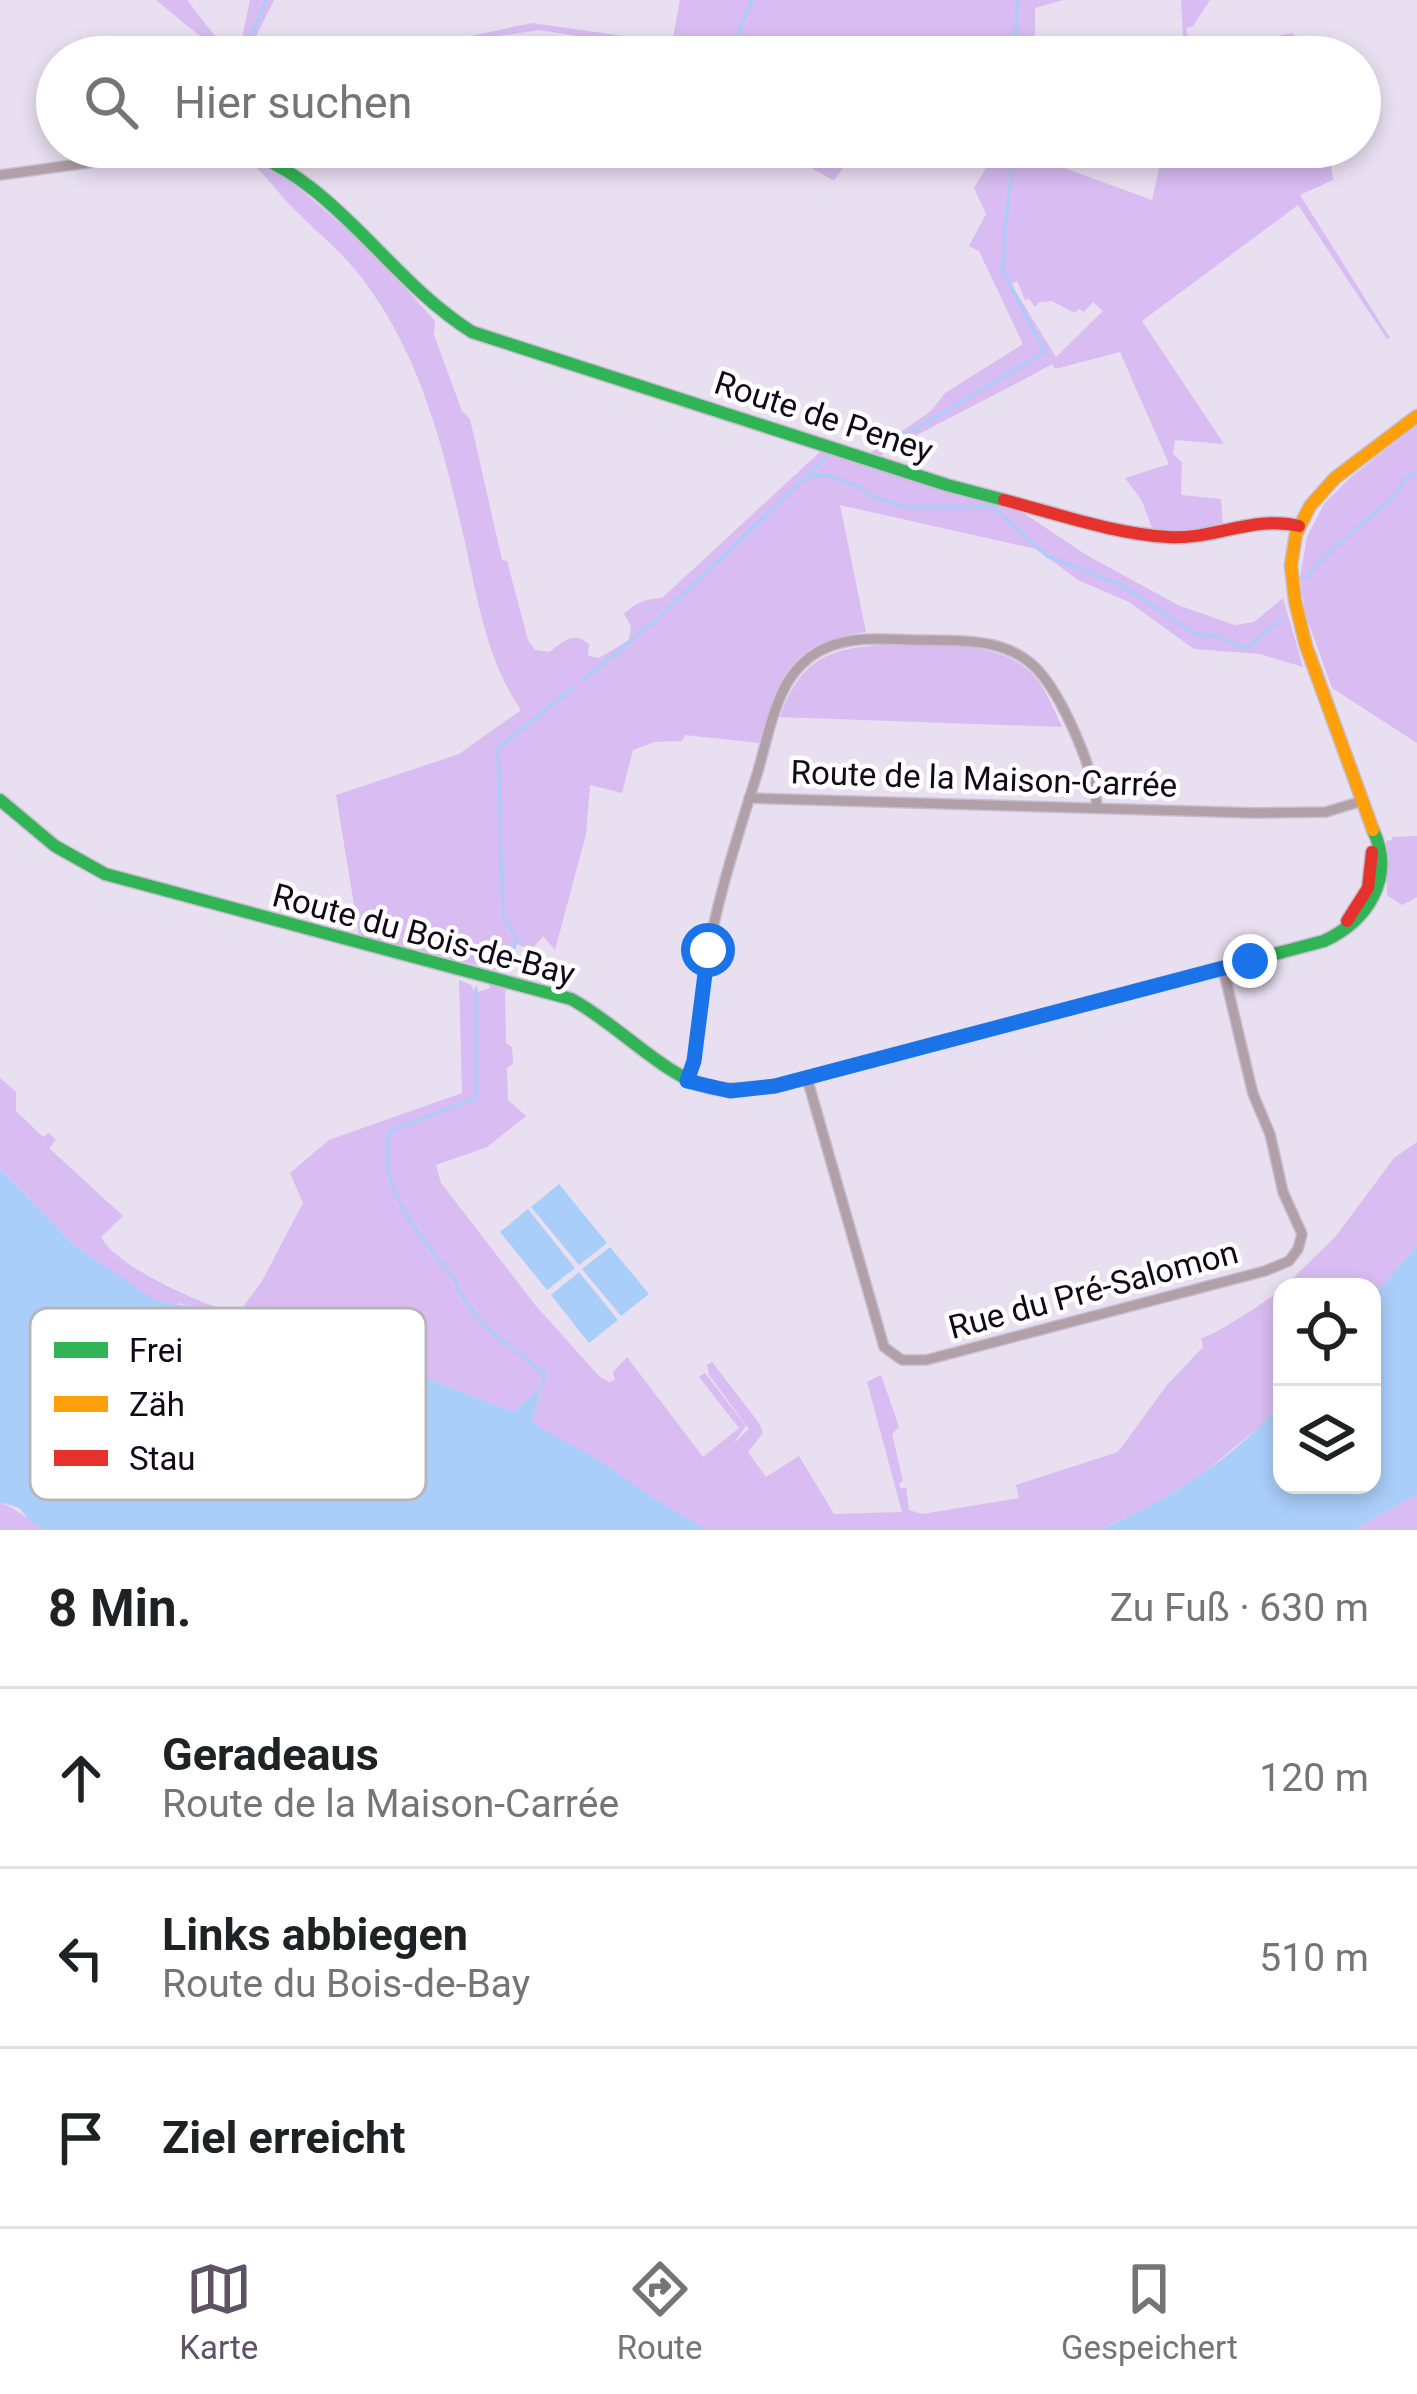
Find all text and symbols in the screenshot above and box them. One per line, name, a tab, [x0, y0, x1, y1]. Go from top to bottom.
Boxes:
search box	[36, 36, 1381, 168]
icon: search	[78, 69, 144, 135]
text: Hier suchen	[174, 76, 412, 129]
street label: Route de Peney	[710, 363, 938, 470]
street label: Route de la Maison-Carrée	[790, 752, 1178, 805]
street label: Route du Bois-de-Bay	[268, 875, 580, 994]
route start	[681, 923, 735, 977]
route end	[1223, 934, 1277, 988]
street label: Rue du Pré-Salomon	[944, 1232, 1242, 1347]
map controls	[1273, 1278, 1381, 1494]
button: locate	[1273, 1278, 1381, 1386]
legend	[30, 1308, 426, 1500]
text: Frei	[129, 1331, 183, 1370]
text: Zäh	[129, 1385, 185, 1424]
button: layers	[1273, 1386, 1381, 1494]
text: Stau	[129, 1439, 196, 1478]
text: 8 Min.	[48, 1579, 191, 1638]
text: Zu Fuß · 630 m	[1110, 1585, 1369, 1631]
text: Geradeaus	[162, 1728, 379, 1781]
icon: ahead	[48, 1745, 114, 1811]
text: 120 m	[1259, 1755, 1369, 1801]
text: Route de la Maison-Carrée	[162, 1781, 619, 1827]
text: Links abbiegen	[162, 1908, 468, 1961]
icon: left	[48, 1925, 114, 1991]
text: 510 m	[1259, 1935, 1369, 1981]
text: Route du Bois-de-Bay	[162, 1961, 530, 2007]
icon: arrive	[48, 2105, 114, 2171]
text: Ziel erreicht	[162, 2111, 406, 2164]
tab: Karte	[179, 2256, 258, 2367]
tab: Route	[617, 2256, 702, 2367]
tab: Gespeichert	[1061, 2256, 1238, 2367]

